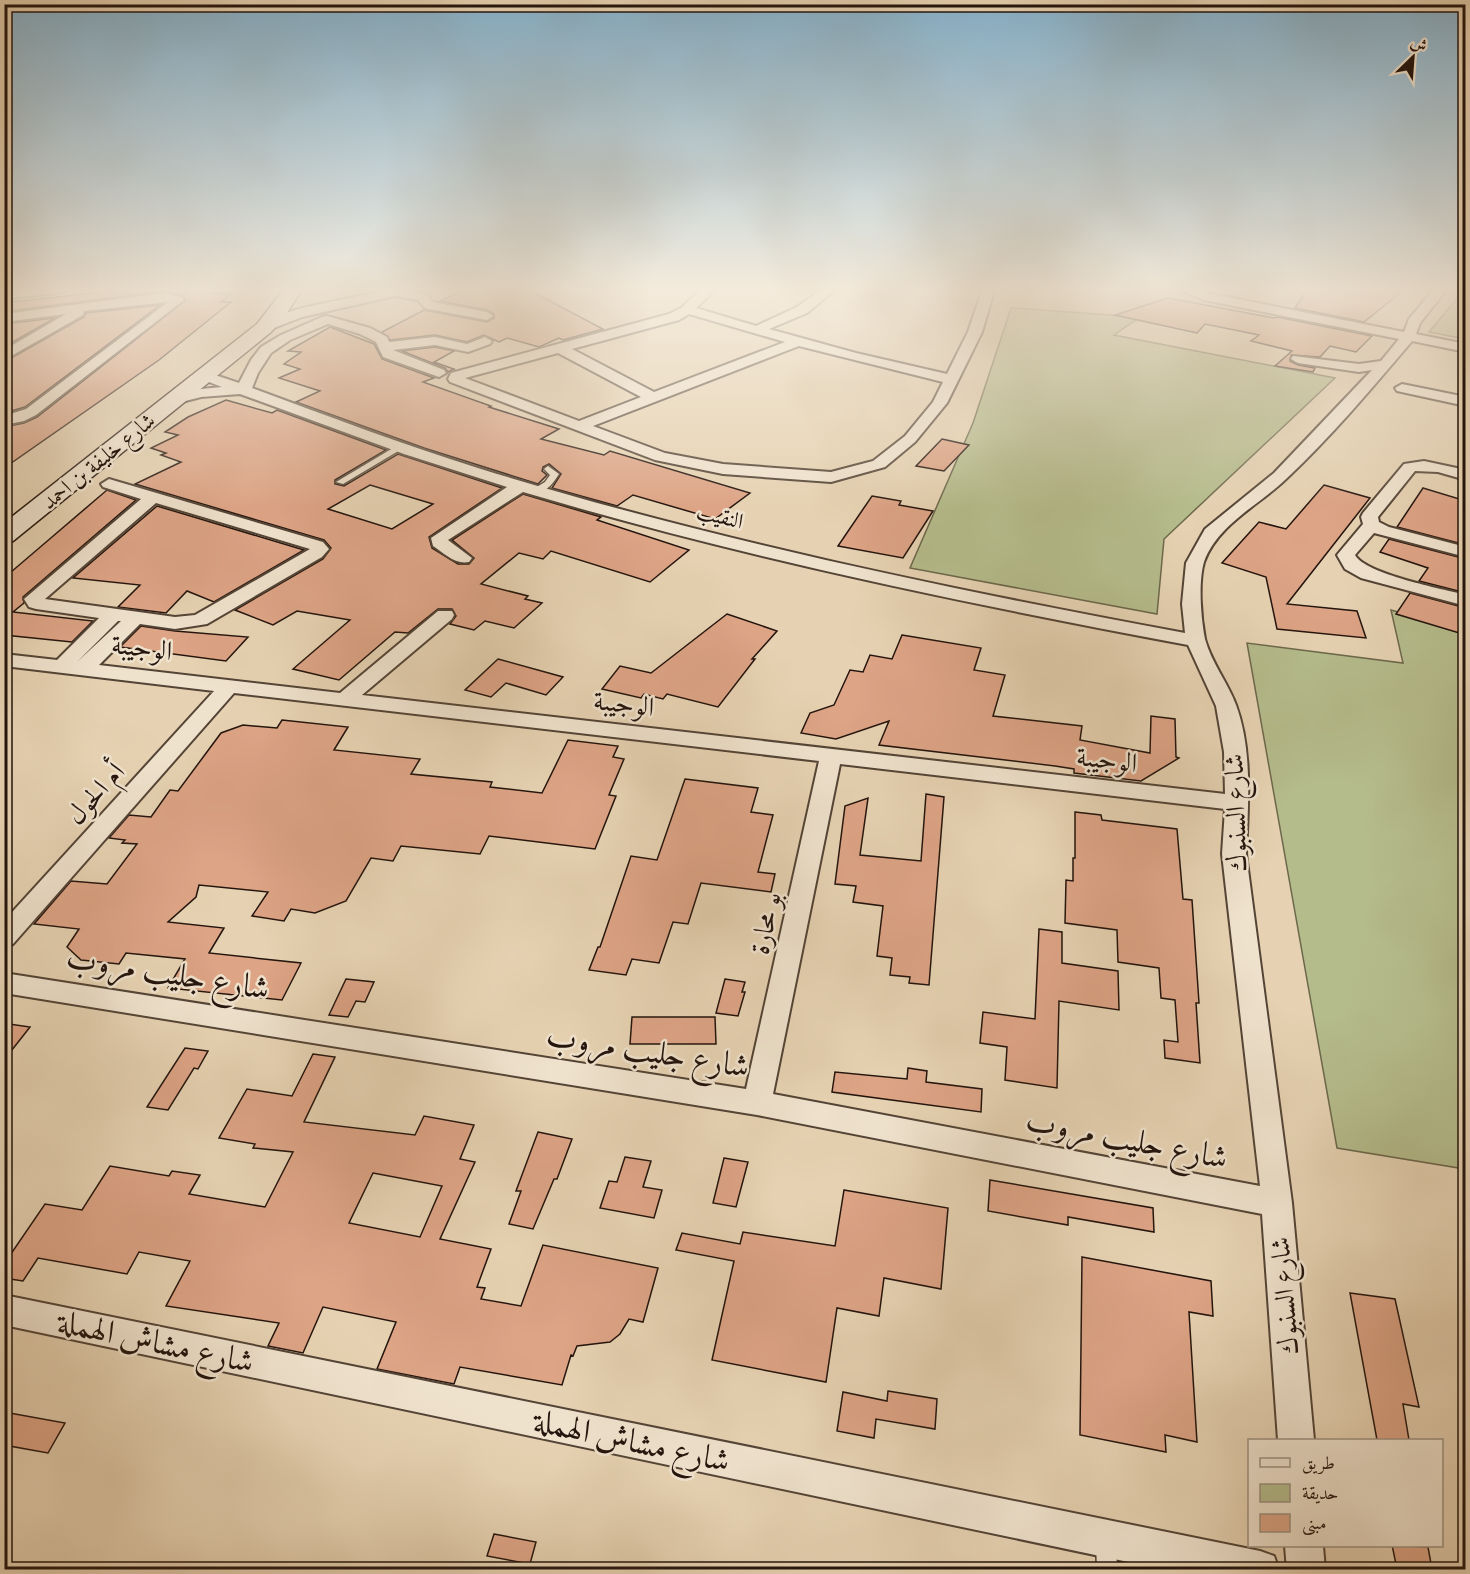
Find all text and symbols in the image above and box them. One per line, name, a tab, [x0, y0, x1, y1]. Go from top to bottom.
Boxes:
north arrow	[1383, 27, 1443, 87]
text: ش	[1407, 31, 1431, 57]
street label: شارع خليفة بن احمد	[35, 406, 164, 519]
street label: النقيب	[694, 496, 746, 536]
street label: الوجيبة	[110, 626, 174, 668]
street label: الوجيبة	[592, 682, 656, 724]
street label: الوجيبة	[1075, 738, 1139, 780]
street label: أم الحول	[57, 753, 137, 836]
street label: شارع السنبوك	[1215, 753, 1260, 873]
street label: بو محارة	[741, 888, 789, 958]
street label: شارع جليب مروب	[62, 935, 273, 1016]
street label: شارع جليب مروب	[542, 1013, 753, 1094]
street label: شارع جليب مروب	[1021, 1097, 1232, 1186]
street label: شارع السنبوك	[1261, 1235, 1312, 1357]
street label: شارع مشاش الهملة	[50, 1299, 258, 1390]
street label: شارع مشاش الهملة	[526, 1398, 734, 1489]
legend	[1248, 1439, 1443, 1547]
text: طريق	[1302, 1451, 1335, 1475]
text: حديقة	[1302, 1481, 1338, 1504]
text: مبنى	[1302, 1511, 1327, 1536]

